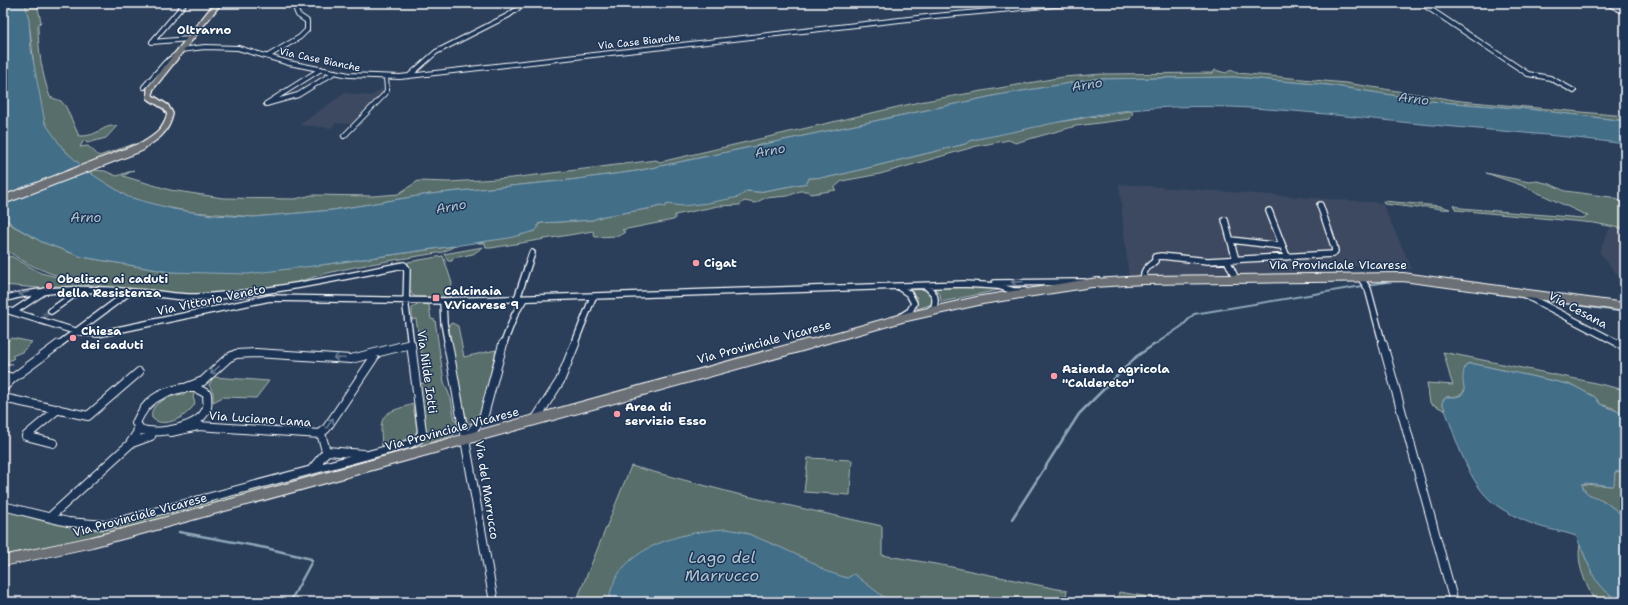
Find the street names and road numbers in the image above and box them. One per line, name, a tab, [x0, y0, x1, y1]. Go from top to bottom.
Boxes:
street label: Via Case Bianche	[597, 31, 681, 52]
street label: Via Case Bianche	[278, 45, 362, 75]
street label: Via Provinciale Vicarese	[1269, 257, 1407, 273]
street label: Via Vittorio Veneto	[155, 281, 267, 319]
street label: Via Cesana	[1546, 288, 1611, 332]
street label: Via Provinciale Vicarese	[695, 316, 833, 368]
street label: Via Nilde Iotti	[413, 329, 441, 415]
street label: Via Provinciale Vicarese	[383, 403, 521, 455]
street label: Via Luciano Lama	[208, 407, 312, 431]
street label: Via del Marrucco	[471, 439, 503, 541]
street label: Via Provinciale Vicarese	[71, 489, 209, 541]

